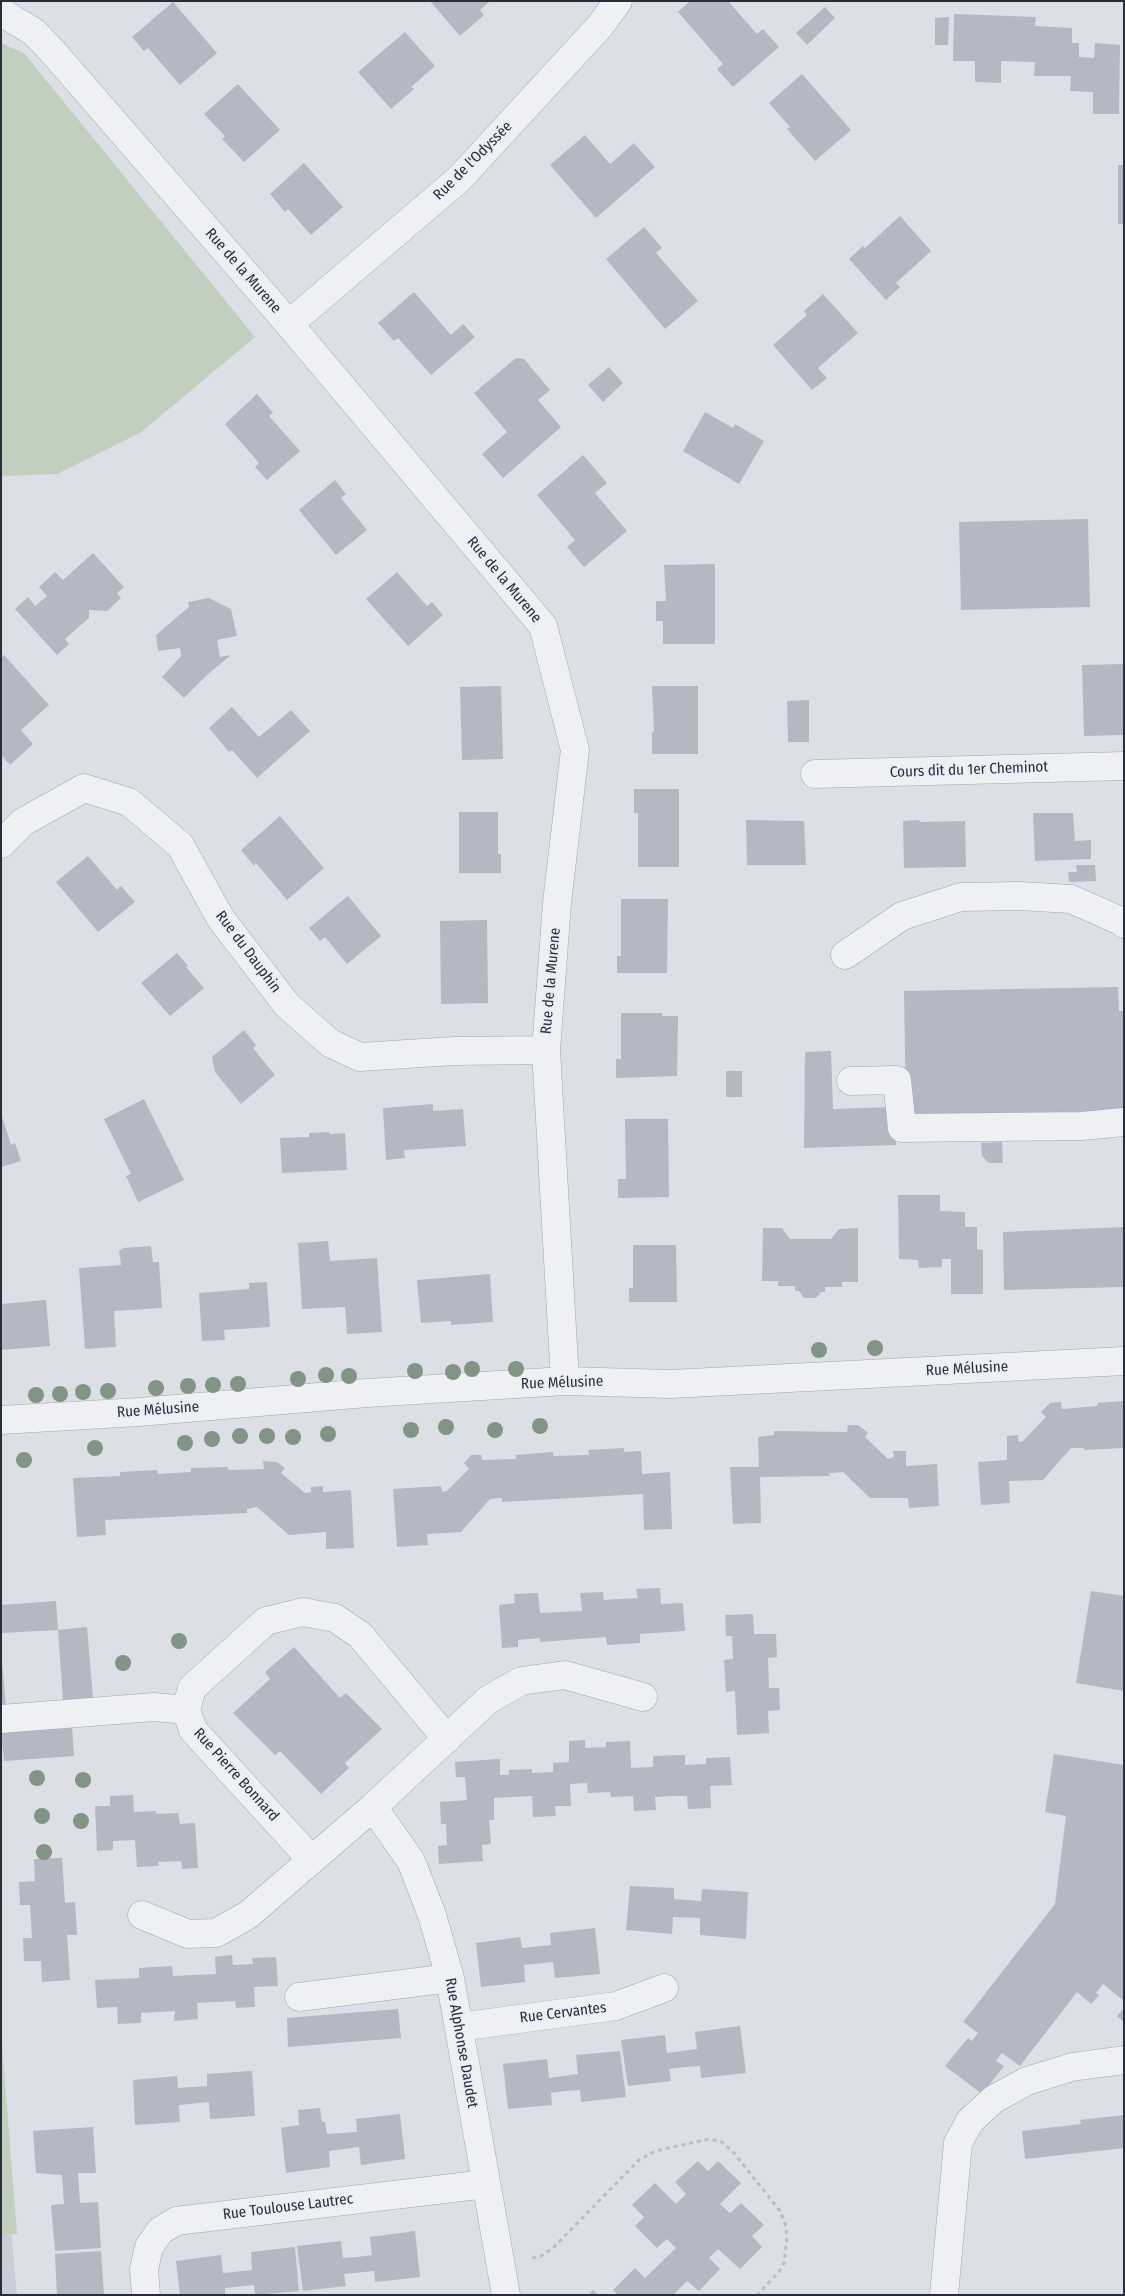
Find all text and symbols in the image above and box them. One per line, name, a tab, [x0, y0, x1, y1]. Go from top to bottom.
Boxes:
street label: Rue de l'Odyssée	[430, 118, 516, 204]
street label: Rue de la Murene	[201, 225, 285, 317]
street label: Rue de la Murene	[463, 533, 545, 627]
street label: Cours dit du 1er Cheminot	[889, 758, 1049, 782]
street label: Rue du Dauphin	[211, 908, 285, 996]
street label: Rue de la Murene	[537, 927, 565, 1035]
street label: Rue Mélusine	[925, 1358, 1009, 1380]
street label: Rue Mélusine	[521, 1373, 603, 1393]
street label: Rue Mélusine	[116, 1398, 200, 1422]
street label: Rue Pierre Bonnard	[189, 1725, 283, 1825]
street label: Rue Alphonse Daudet	[441, 1976, 481, 2110]
street label: Rue Cervantes	[519, 1999, 607, 2027]
street label: Rue Toulouse Lautrec	[222, 2190, 354, 2224]

